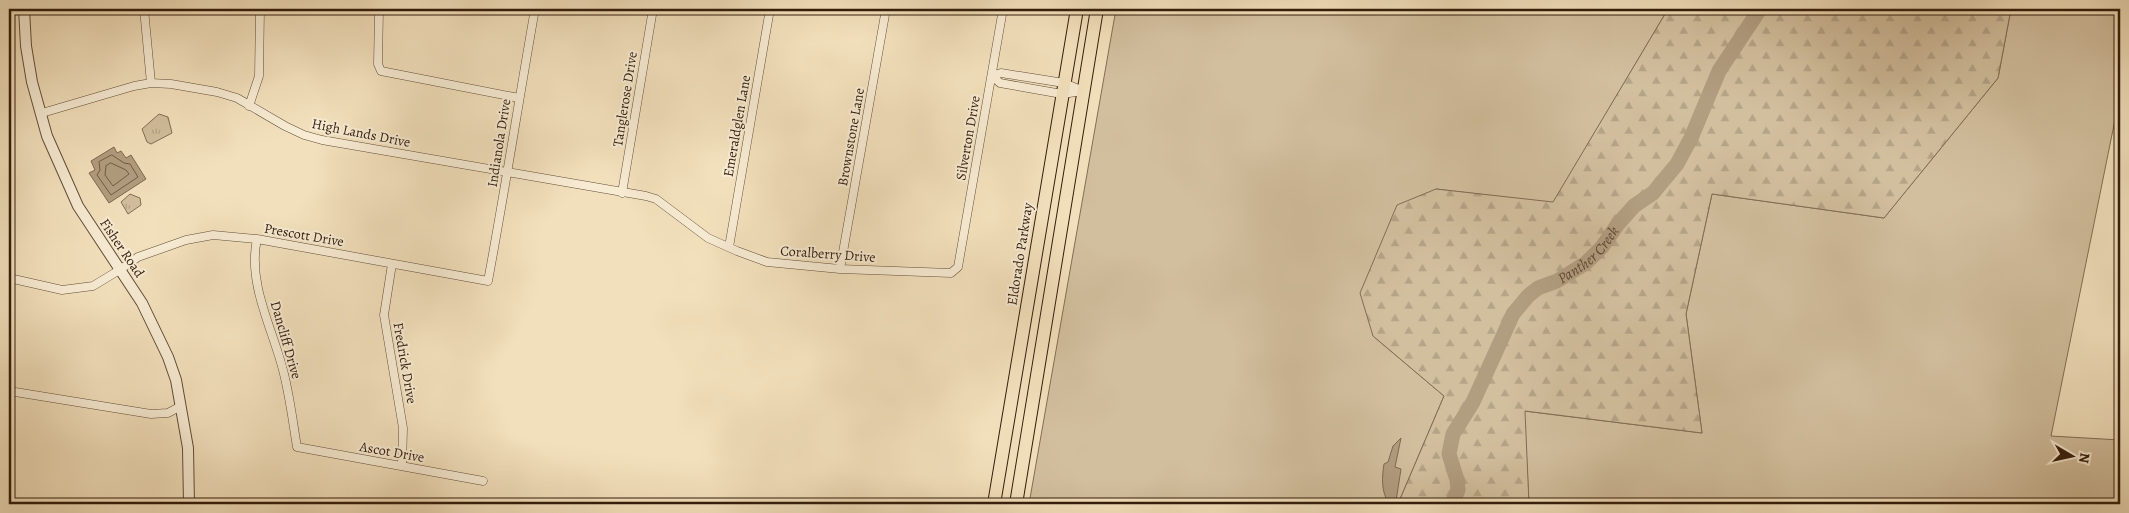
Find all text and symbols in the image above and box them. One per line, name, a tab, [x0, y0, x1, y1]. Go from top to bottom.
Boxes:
street label: Tanglerose Drive	[608, 50, 642, 148]
street label: Emeraldglen Lane	[719, 74, 755, 178]
street label: Brownstone Lane	[833, 86, 869, 188]
street label: Silverton Drive	[951, 94, 985, 182]
street label: Indianola Drive	[483, 97, 515, 189]
street label: High Lands Drive	[310, 114, 412, 152]
street label: Eldorado Parkway	[1003, 201, 1038, 307]
street label: Fisher Road	[95, 215, 149, 282]
street label: Prescott Drive	[263, 219, 345, 251]
water label: Panther Creek	[1554, 222, 1624, 288]
street label: Coralberry Drive	[780, 241, 876, 267]
street label: Dancliff Drive	[266, 299, 306, 381]
street label: Fredrick Drive	[388, 321, 422, 405]
north arrow	[2046, 430, 2096, 480]
street label: Ascot Drive	[357, 437, 426, 467]
text: N	[2074, 451, 2095, 464]

